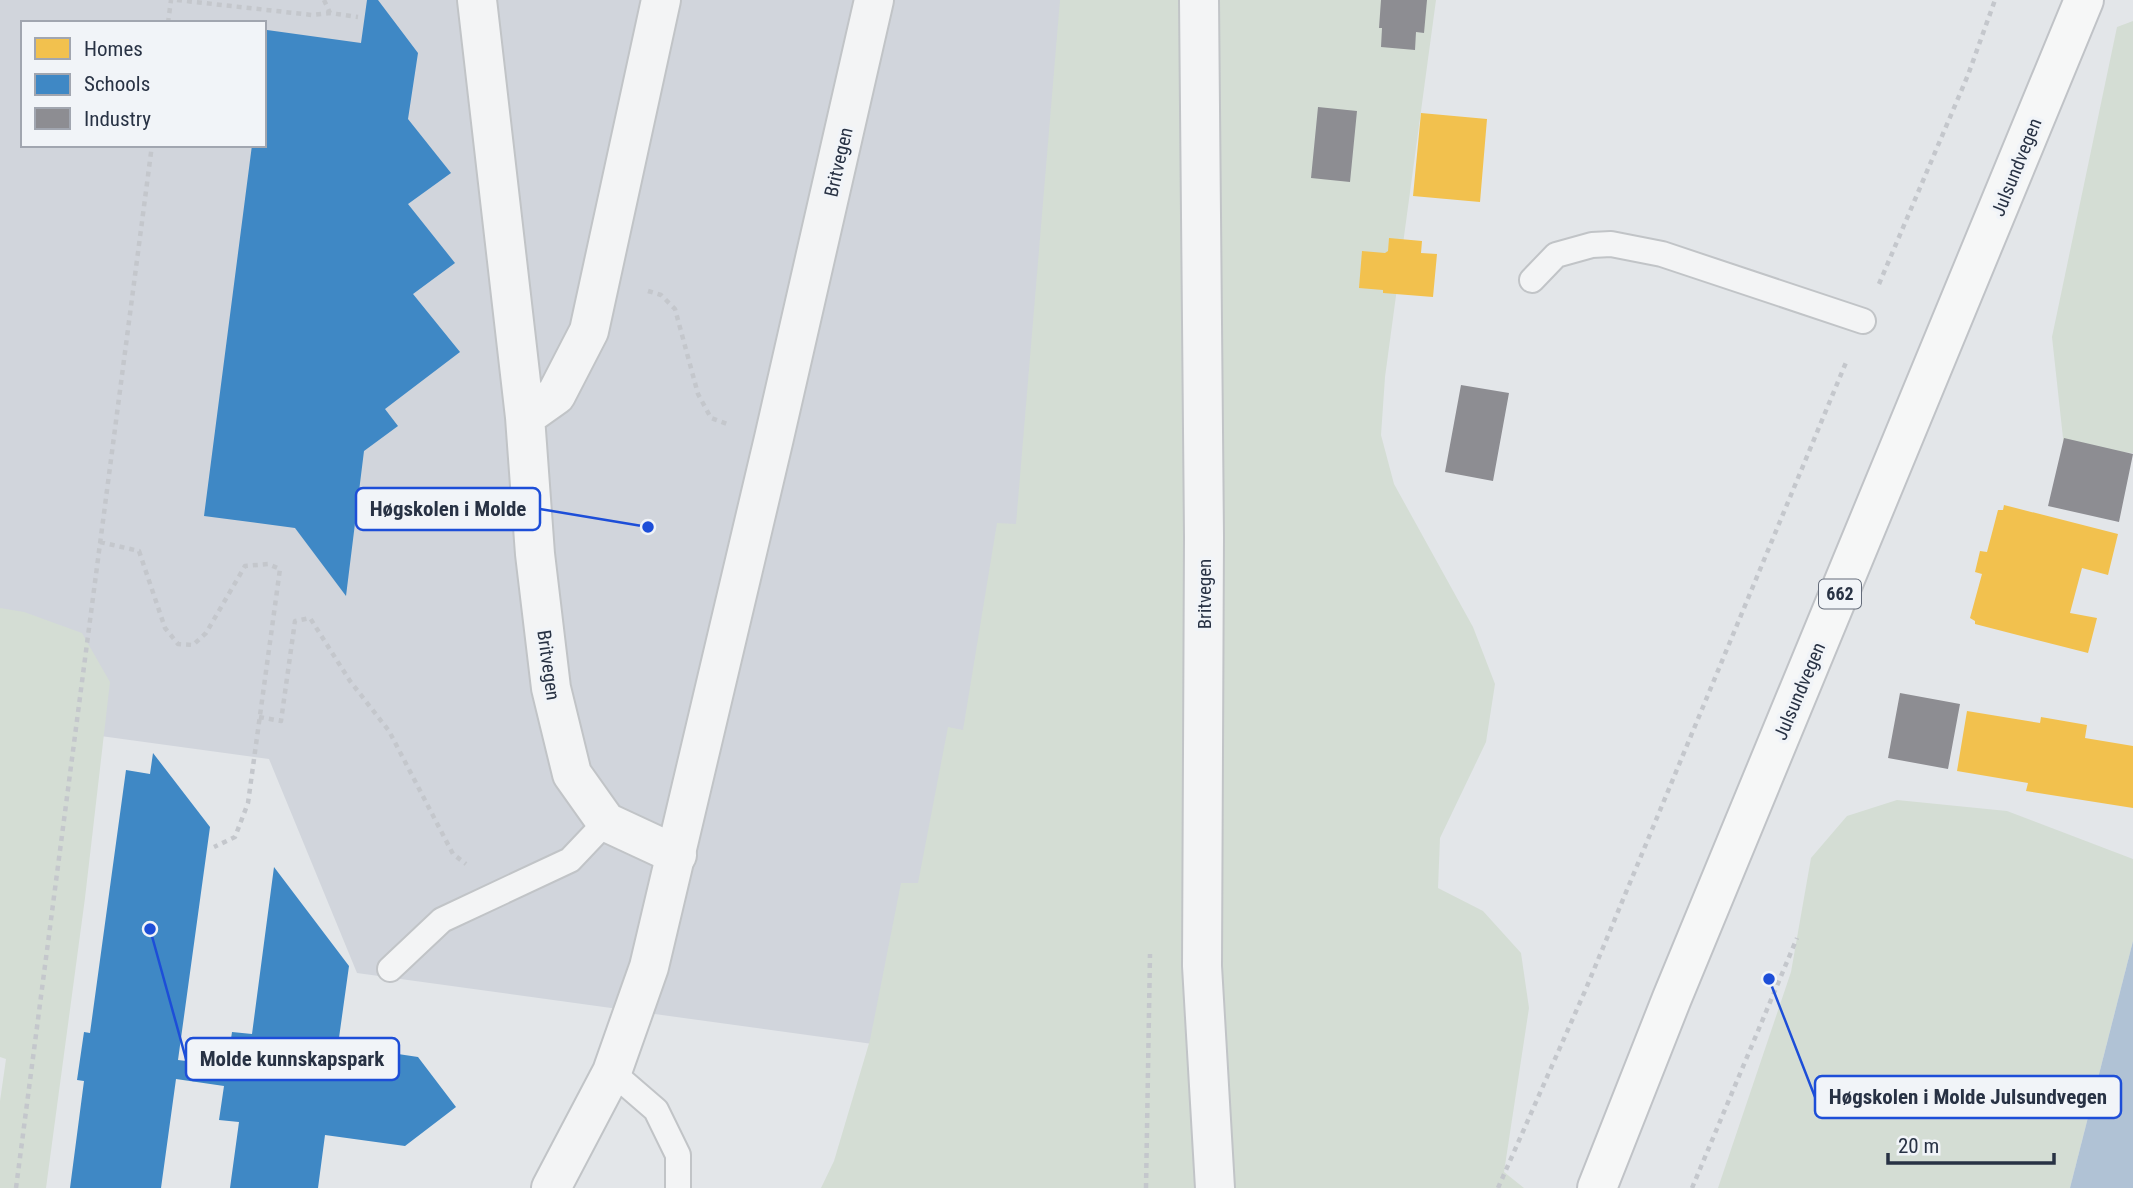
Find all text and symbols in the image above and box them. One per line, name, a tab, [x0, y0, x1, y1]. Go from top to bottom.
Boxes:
legend	[21, 21, 266, 147]
text: Homes	[84, 37, 143, 61]
text: Schools	[84, 72, 150, 96]
text: Industry	[84, 107, 151, 131]
street label: Julsundvegen	[1986, 115, 2047, 220]
street label: Britvegen	[819, 125, 858, 199]
callout: Høgskolen i Molde	[356, 488, 540, 530]
text: Høgskolen i Molde	[370, 497, 526, 521]
street label: Britvegen	[1193, 559, 1216, 629]
road number: 662	[1819, 580, 1861, 608]
street label: Britvegen	[532, 629, 565, 702]
street label: Julsundvegen	[1769, 639, 1830, 743]
callout: Molde kunnskapspark	[186, 1038, 399, 1080]
text: Molde kunnskapspark	[200, 1047, 385, 1071]
callout: Høgskolen i Molde Julsundvegen	[1815, 1076, 2121, 1118]
text: Høgskolen i Molde Julsundvegen	[1829, 1085, 2107, 1109]
scale bar	[1888, 1122, 2054, 1166]
text: 20 m	[1898, 1134, 1939, 1158]

